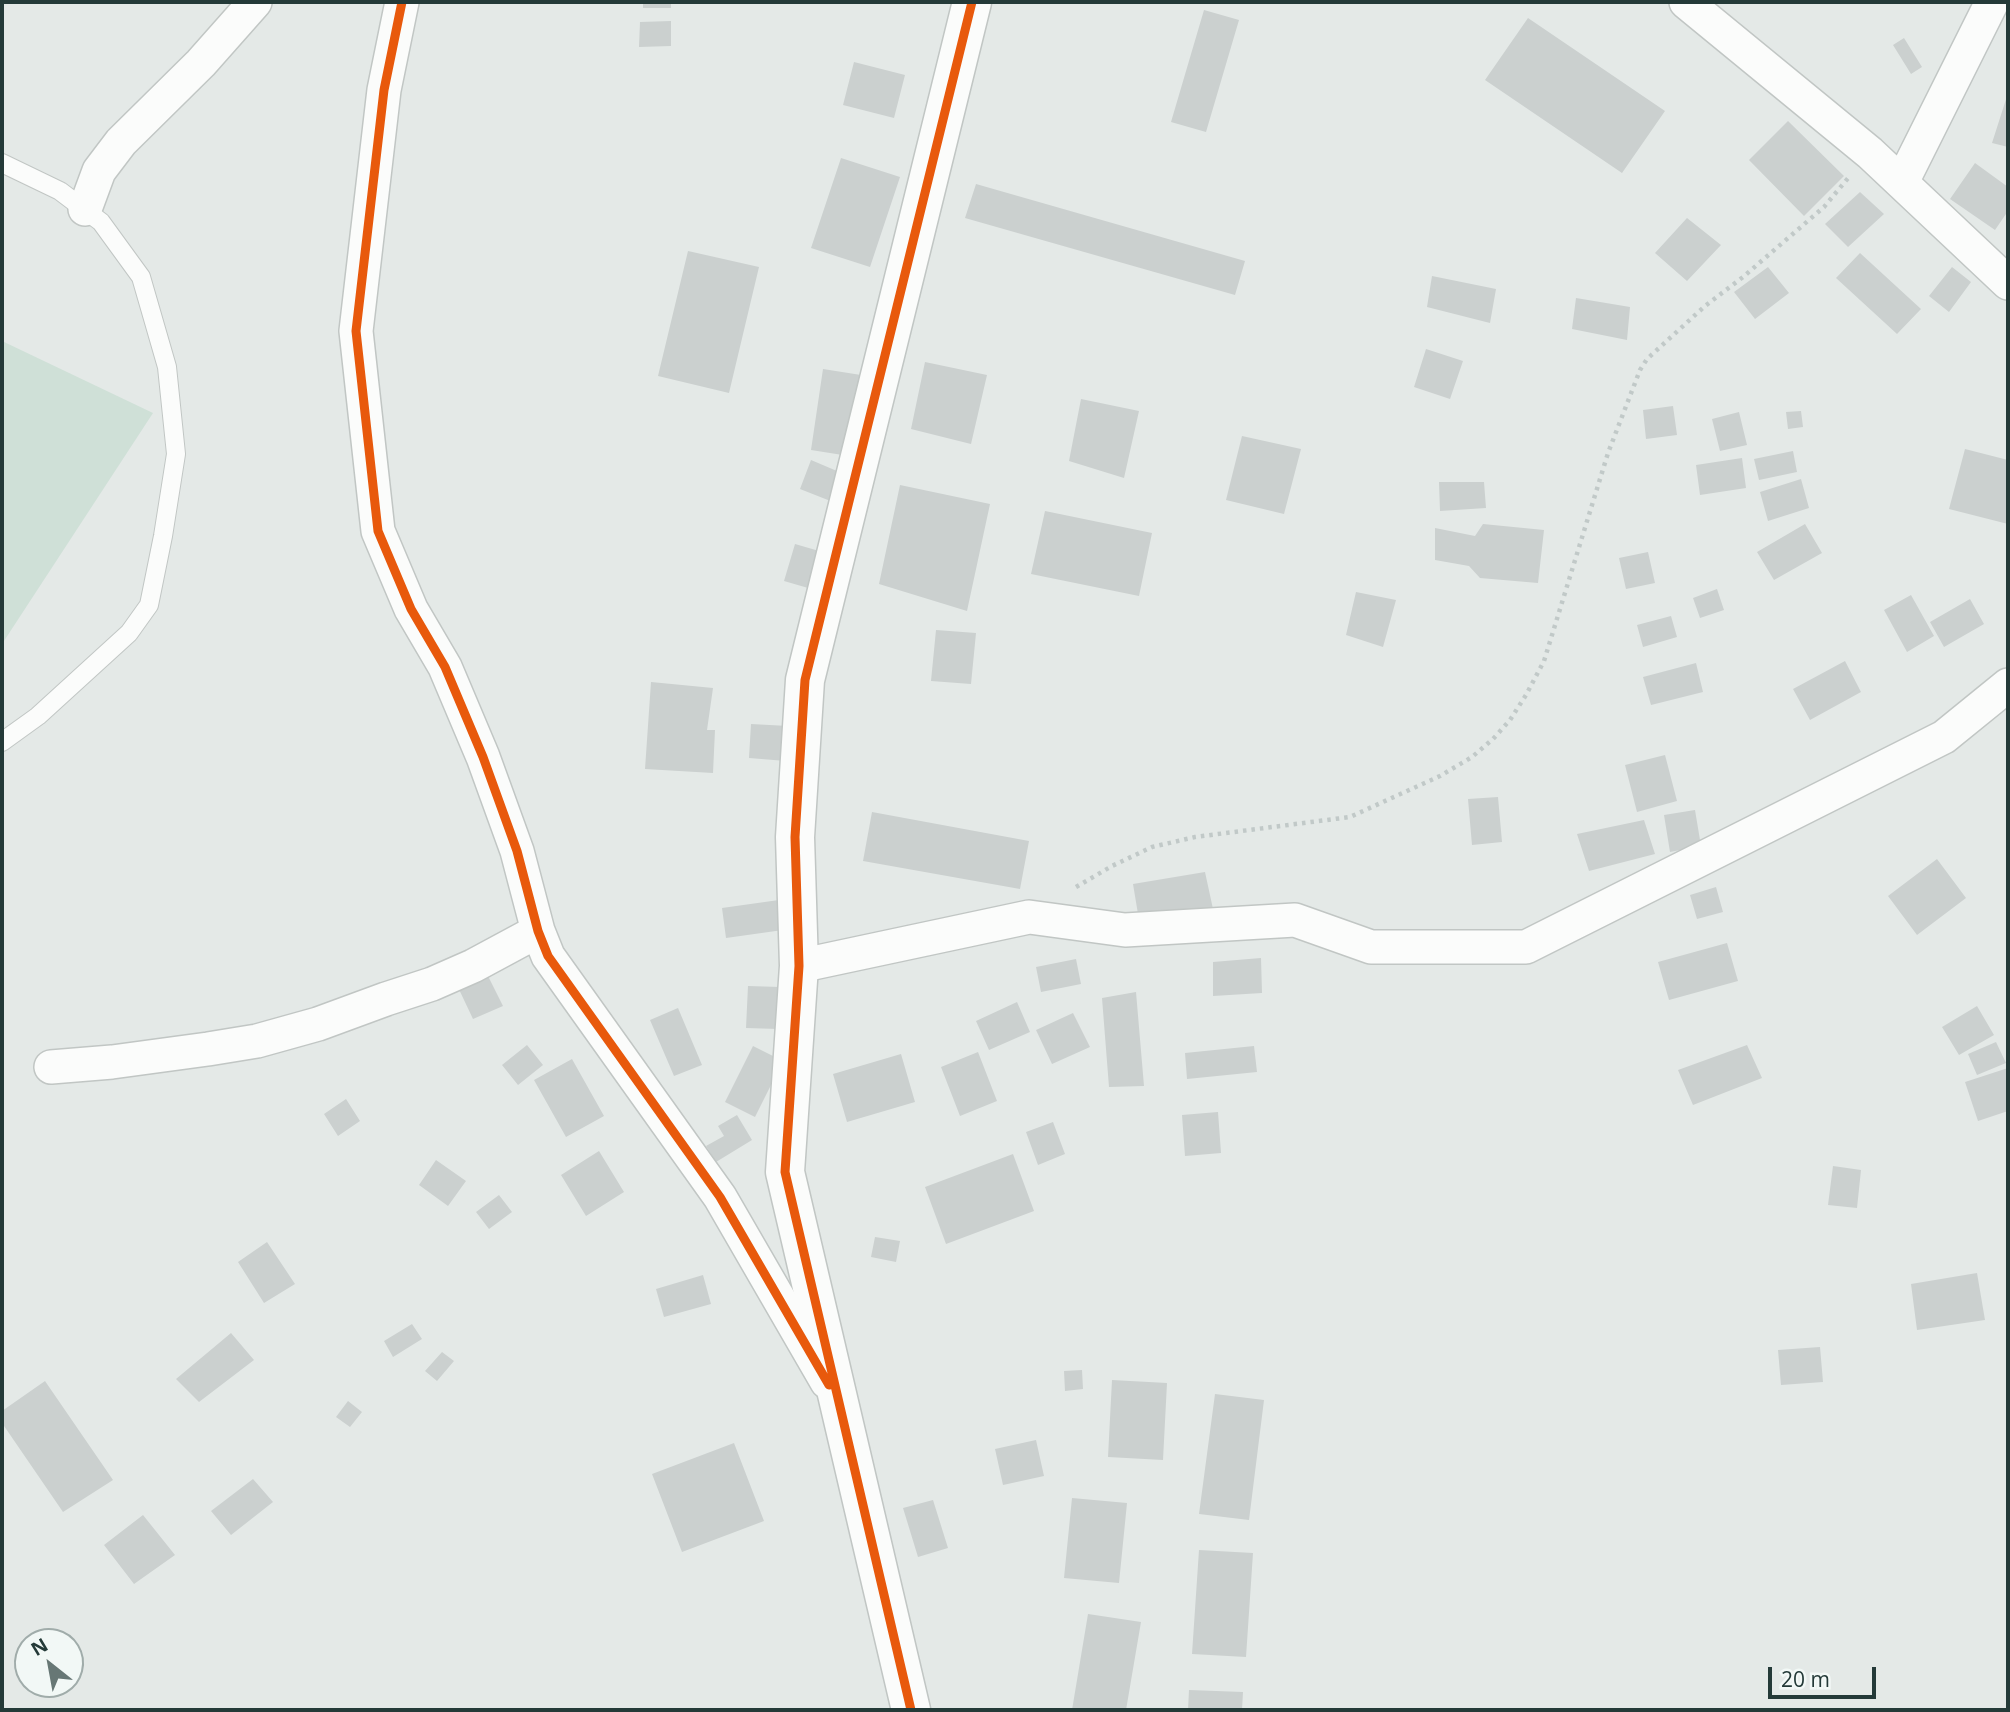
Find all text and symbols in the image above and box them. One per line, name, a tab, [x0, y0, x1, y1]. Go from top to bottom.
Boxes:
north arrow	[14, 1628, 84, 1698]
text: N	[26, 1632, 53, 1662]
scale bar	[1772, 1652, 1881, 1696]
text: 20 m	[1781, 1665, 1830, 1693]

